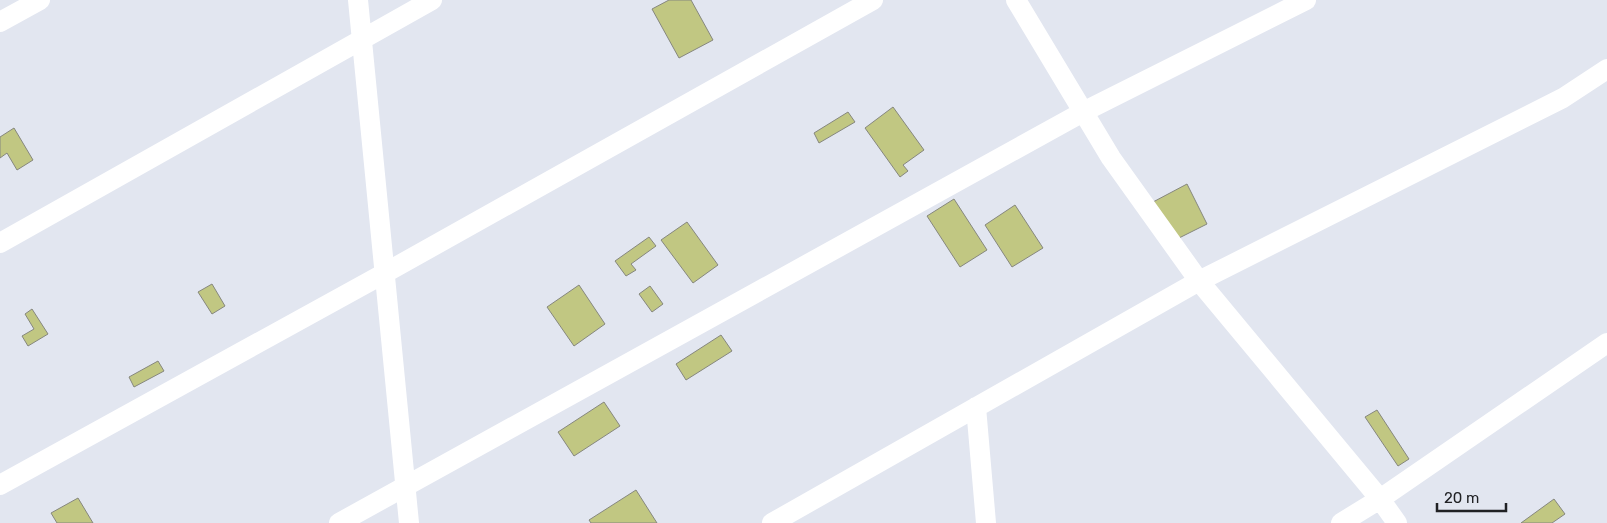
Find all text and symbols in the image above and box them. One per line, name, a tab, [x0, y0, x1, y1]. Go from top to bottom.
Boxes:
scale bar	[1437, 480, 1506, 512]
text: 20 m	[1444, 489, 1479, 507]

